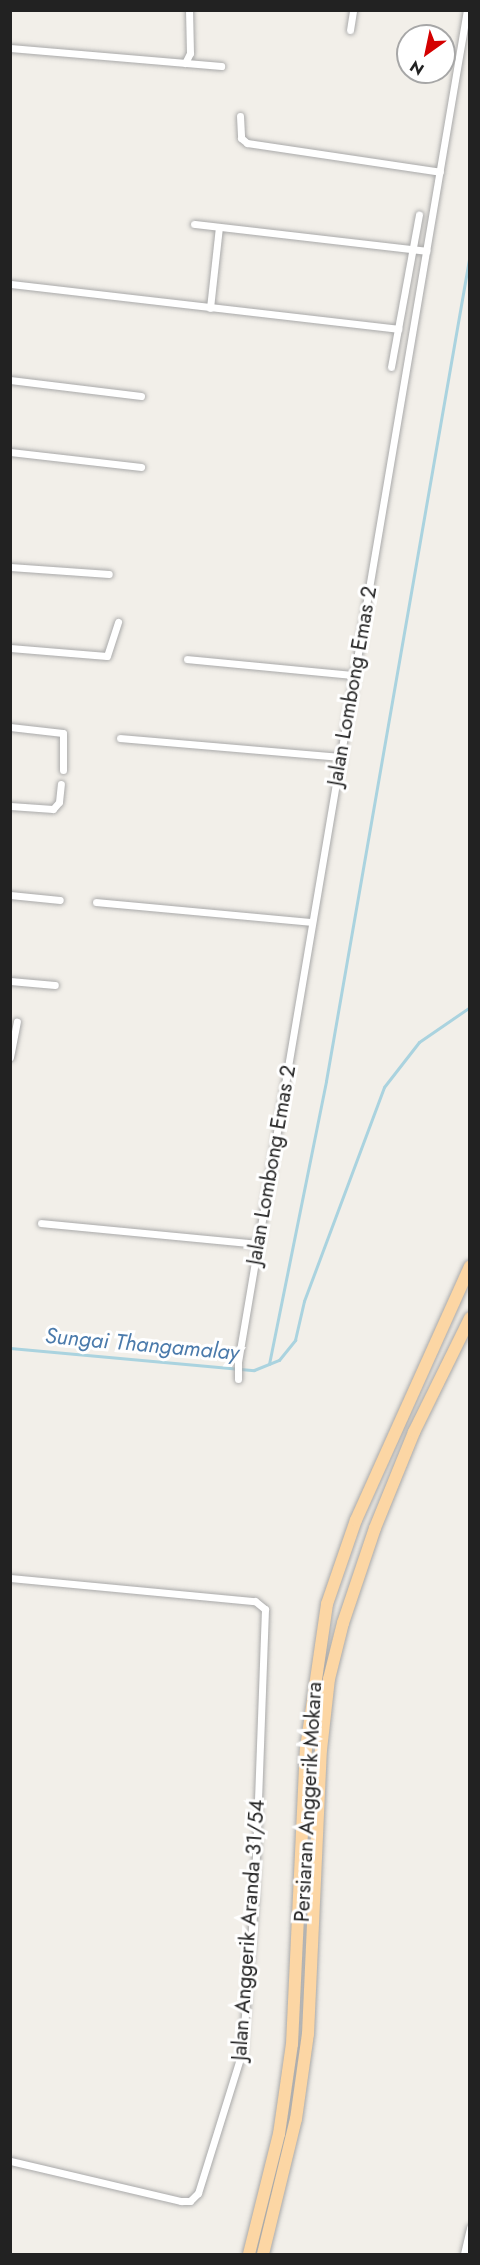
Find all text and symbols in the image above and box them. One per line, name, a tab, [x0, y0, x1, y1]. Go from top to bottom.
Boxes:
north arrow	[396, 24, 456, 84]
text: N	[405, 55, 429, 81]
street label: Jalan Lombong Emas 2	[322, 584, 382, 788]
street label: Jalan Lombong Emas 2	[241, 1063, 301, 1267]
water label: Sungai Thangamalay	[44, 1322, 240, 1366]
street label: Persiaran Anggerik Mokara	[289, 1681, 327, 1923]
street label: Jalan Anggerik Aranda 31/54	[226, 1799, 270, 2061]

